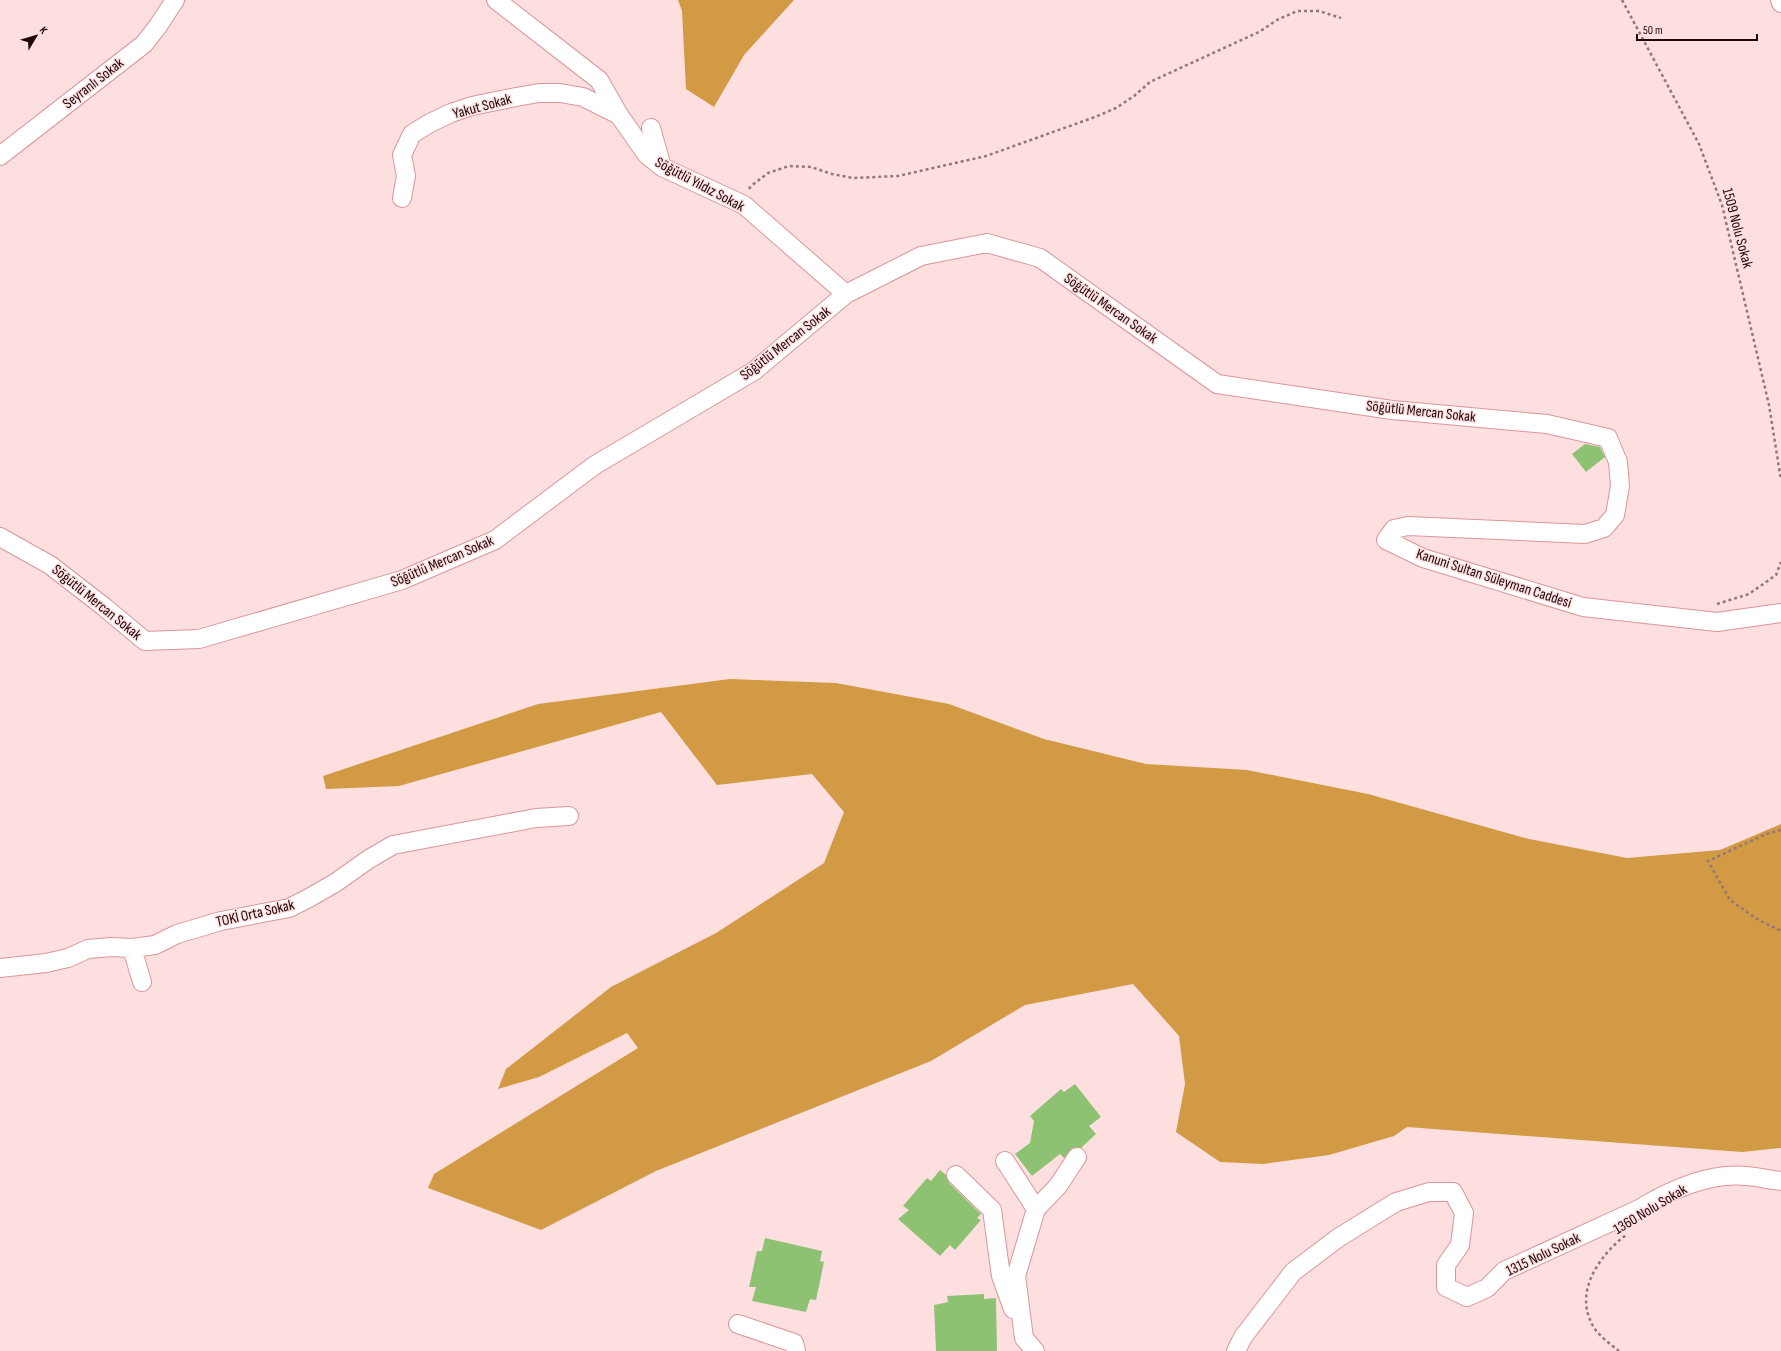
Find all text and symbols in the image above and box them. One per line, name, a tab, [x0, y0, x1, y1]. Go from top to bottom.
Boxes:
north arrow	[16, 16, 56, 56]
scale bar	[1637, 16, 1757, 42]
text: 50 m	[1643, 23, 1663, 38]
text: K	[37, 24, 51, 37]
street label: Seyranlı Sokak	[59, 54, 128, 113]
street label: Yakut Sokak	[451, 89, 514, 123]
street label: Söğütlü Yıldız Sokak	[652, 153, 748, 216]
street label: 1509 Nolu Sokak	[1718, 186, 1757, 271]
street label: Söğütlü Mercan Sokak	[1060, 269, 1161, 348]
street label: Söğütlü Mercan Sokak	[736, 302, 835, 385]
street label: Söğütlü Mercan Sokak	[1365, 396, 1477, 427]
street label: Söğütlü Mercan Sokak	[388, 531, 497, 592]
street label: Kanuni Sultan Süleyman Caddesi	[1414, 544, 1574, 613]
street label: Söğütlü Mercan Sokak	[48, 560, 146, 645]
street label: TOKİ Orta Sokak	[214, 895, 296, 932]
street label: 1360 Nolu Sokak	[1610, 1180, 1691, 1239]
street label: 1315 Nolu Sokak	[1503, 1228, 1584, 1281]

